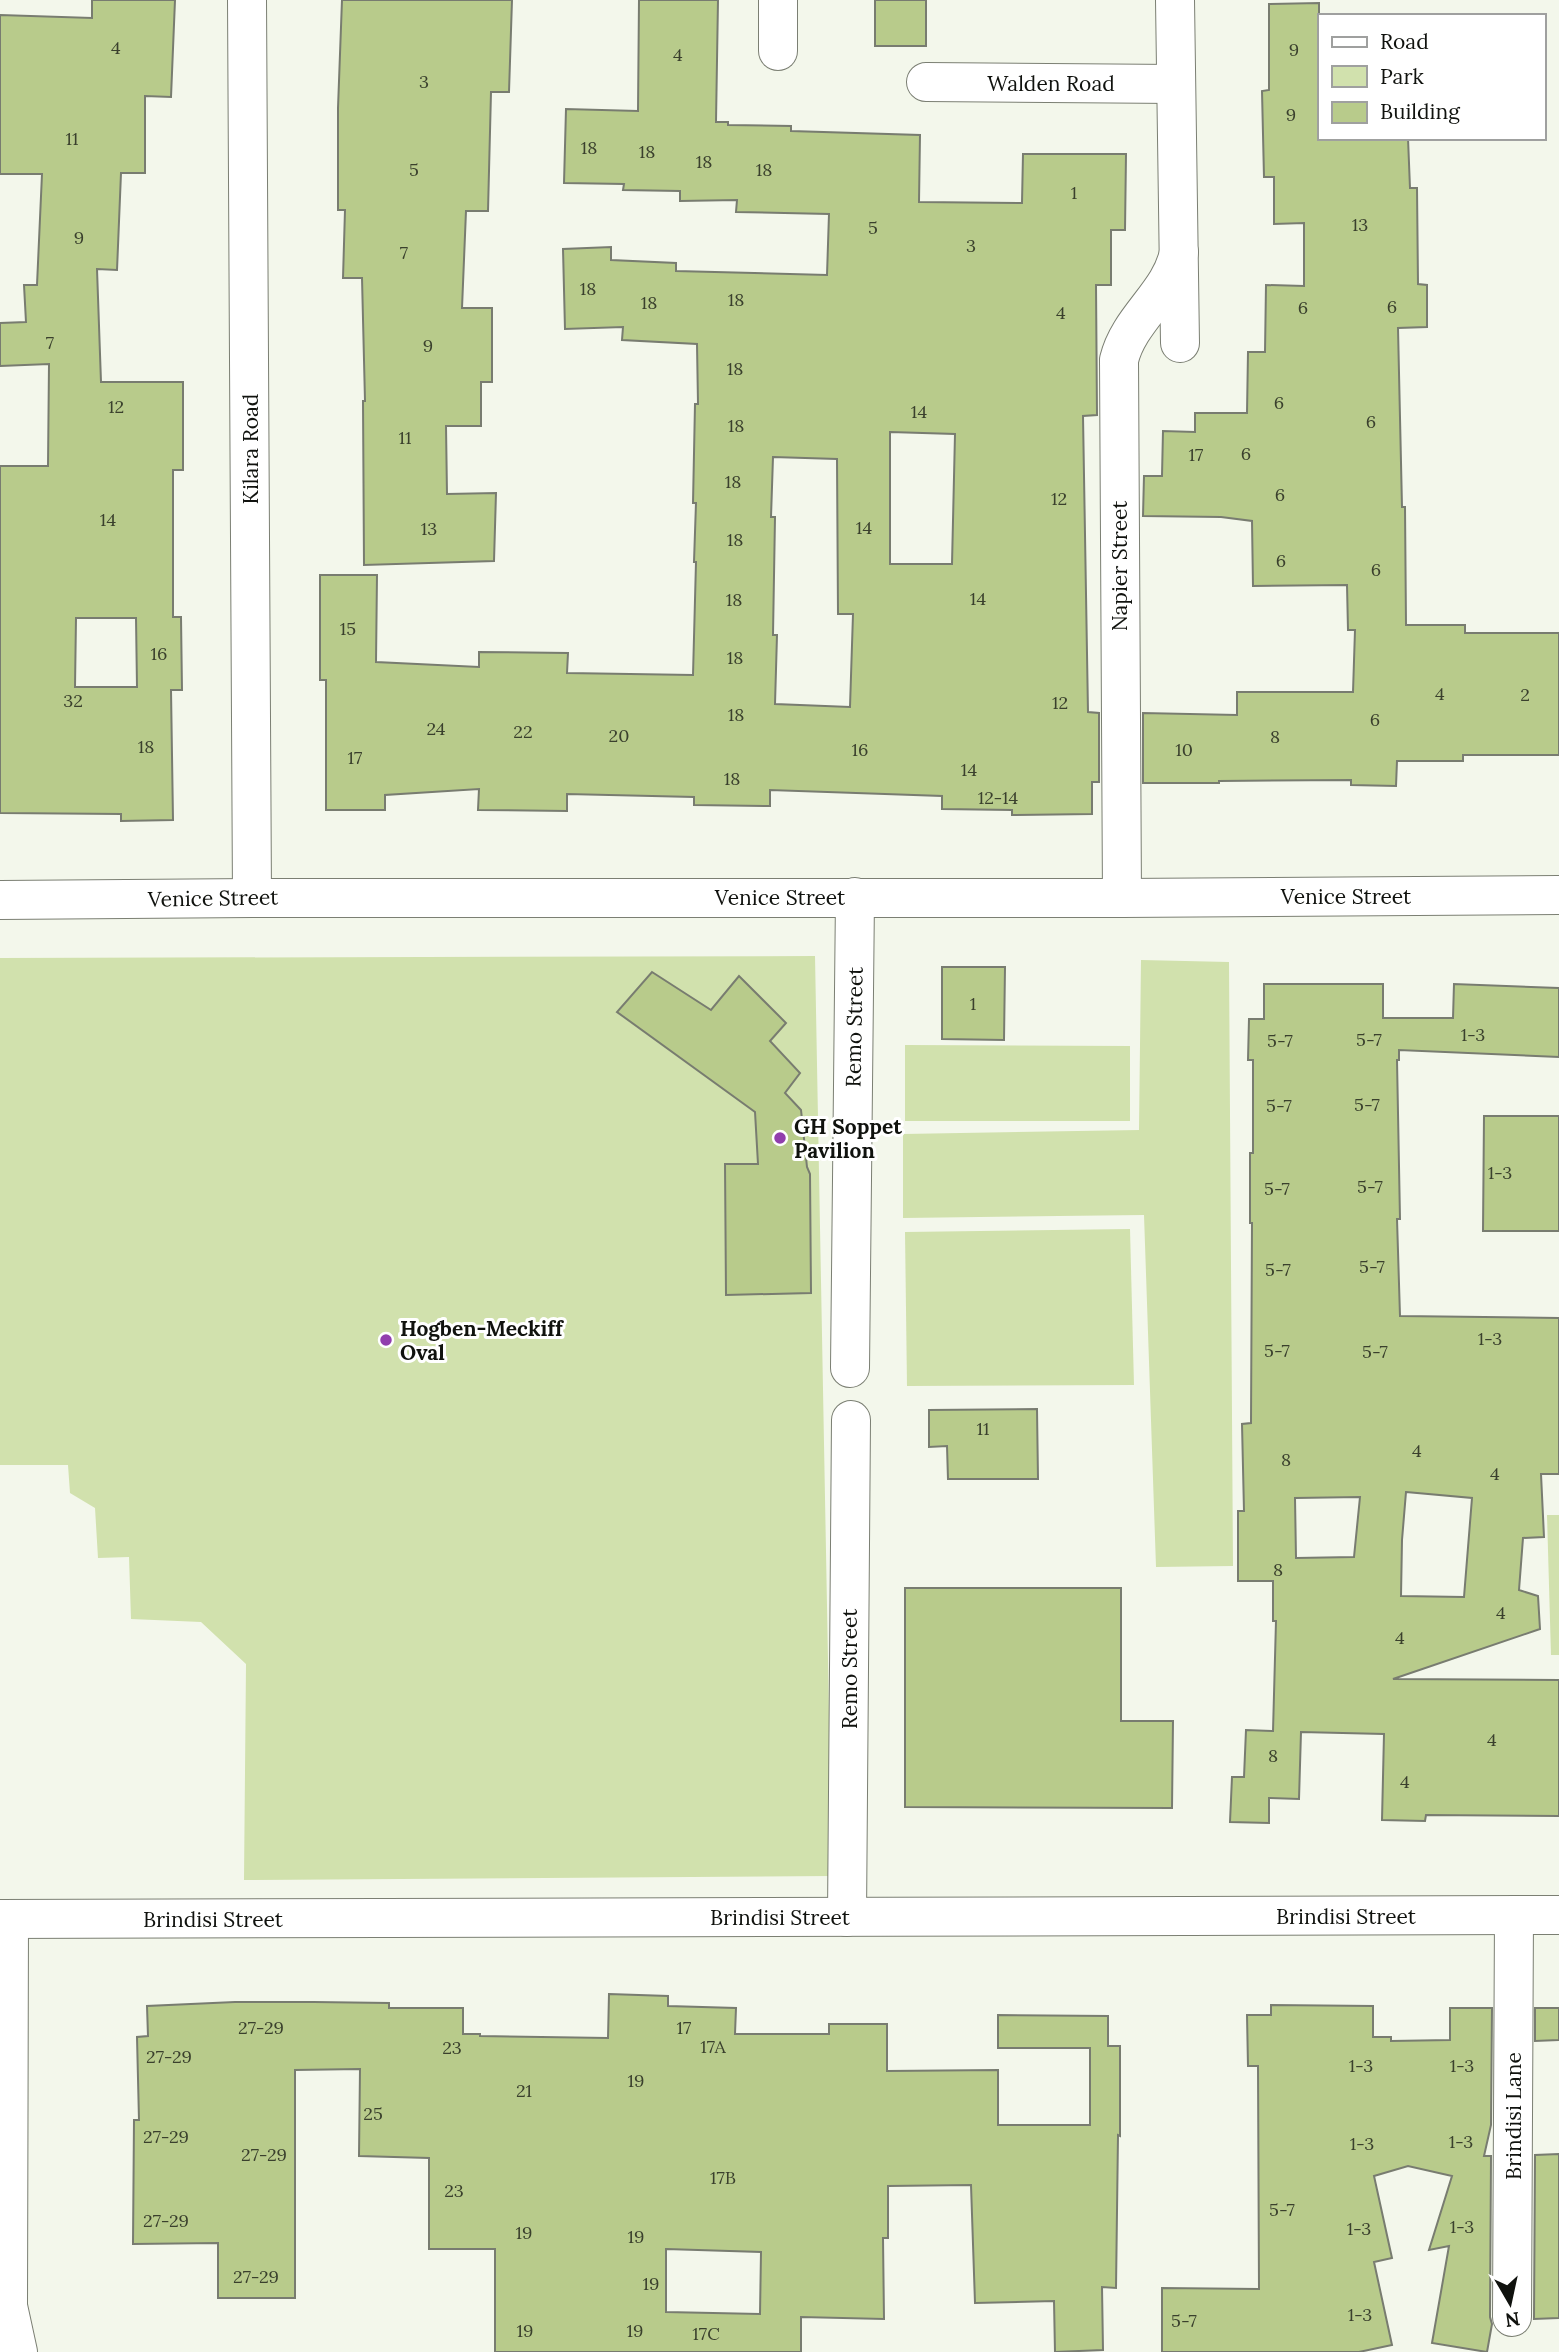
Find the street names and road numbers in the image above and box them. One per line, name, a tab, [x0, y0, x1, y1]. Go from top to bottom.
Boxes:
street label: Walden Road	[987, 70, 1115, 97]
street label: Kilara Road	[237, 394, 264, 504]
street label: Napier Street	[1106, 500, 1133, 631]
street label: Venice Street	[147, 883, 279, 913]
street label: Venice Street	[1280, 883, 1412, 910]
street label: Venice Street	[714, 884, 846, 911]
street label: Remo Street	[839, 966, 869, 1087]
street label: Remo Street	[836, 1608, 863, 1729]
street label: Brindisi Street	[1276, 1903, 1417, 1930]
street label: Brindisi Street	[710, 1904, 851, 1931]
street label: Brindisi Street	[143, 1906, 284, 1933]
street label: Brindisi Lane	[1500, 2052, 1527, 2180]

